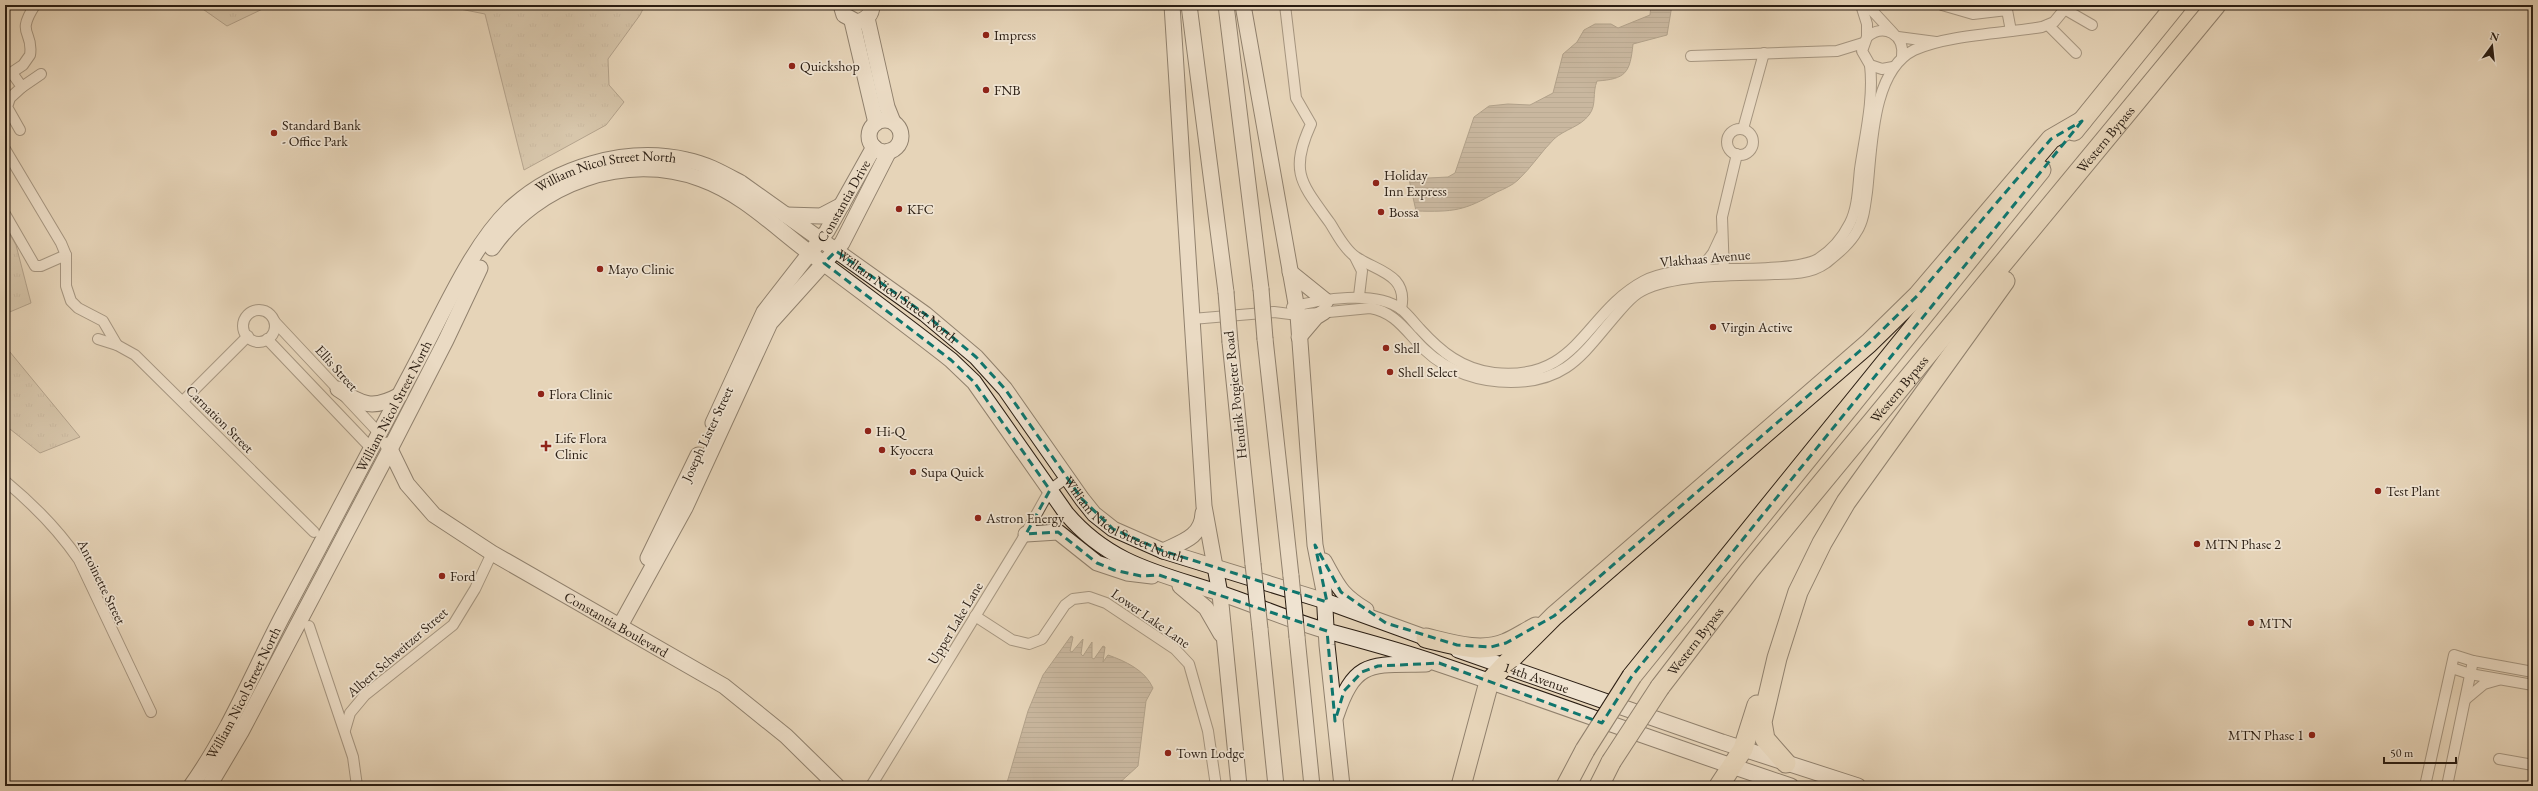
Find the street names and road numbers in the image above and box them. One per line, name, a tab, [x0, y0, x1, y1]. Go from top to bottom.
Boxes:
street label: Western Bypass	[2072, 101, 2139, 177]
street label: William Nicol Street North	[532, 147, 678, 196]
street label: Constantia Drive	[813, 156, 874, 246]
street label: William Nicol Street North	[833, 245, 962, 347]
street label: Vlakhaas Avenue	[1659, 245, 1752, 271]
street label: Hendrik Potgieter Road	[1219, 329, 1251, 460]
street label: William Nicol Street North	[352, 337, 436, 475]
street label: Ellis Street	[312, 341, 363, 395]
street label: Western Bypass	[1866, 351, 1932, 427]
street label: Carnation Street	[182, 381, 258, 457]
street label: Joseph Lister Street	[677, 383, 737, 485]
street label: William Nicol Street North	[1060, 472, 1187, 566]
street label: Antoinette Street	[73, 536, 131, 628]
street label: Upper Lake Lane	[923, 578, 987, 668]
street label: Lower Lake Lane	[1108, 584, 1194, 652]
street label: Constantia Boulevard	[561, 587, 672, 662]
street label: Albert Schweitzer Street	[342, 603, 452, 701]
street label: Western Bypass	[1663, 603, 1728, 679]
street label: William Nicol Street North	[202, 624, 285, 762]
street label: 14th Avenue	[1501, 658, 1572, 697]

